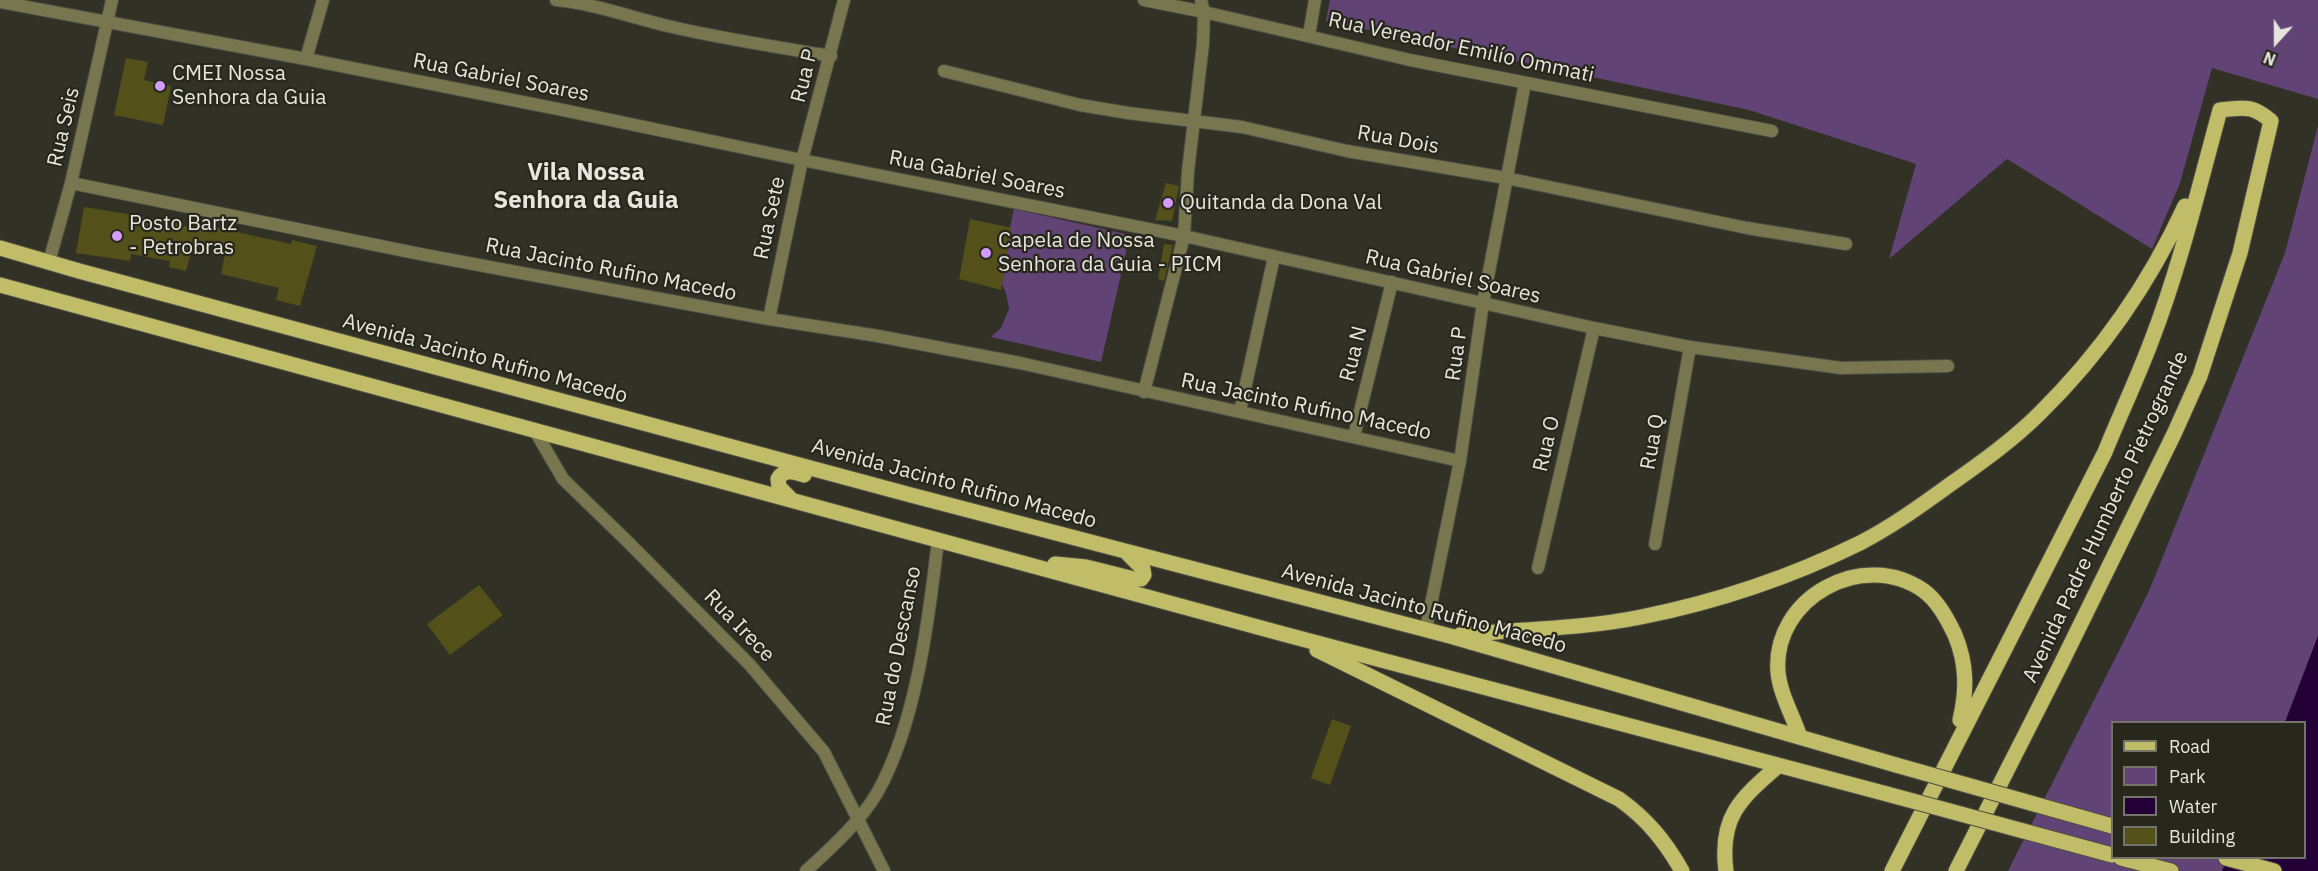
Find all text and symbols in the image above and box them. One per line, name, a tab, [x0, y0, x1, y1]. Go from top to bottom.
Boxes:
street label: Rua Vereador Emilío Ommati	[1326, 7, 1596, 89]
north arrow	[2246, 12, 2306, 72]
street label: Rua P	[786, 47, 824, 105]
text: N	[2261, 47, 2279, 70]
street label: Rua Gabriel Soares	[411, 49, 591, 107]
place label: CMEI Nossa Senhora da Guia	[172, 61, 326, 111]
marker: CMEI Nossa Senhora da Guia	[153, 79, 167, 93]
street label: Rua Seis	[43, 85, 85, 169]
street label: Rua Dois	[1355, 120, 1441, 160]
street label: Rua Gabriel Soares	[887, 146, 1067, 204]
district label: Vila Nossa Senhora da Guia	[493, 159, 679, 215]
street label: Rua Sete	[749, 174, 791, 262]
place label: Quitanda da Dona Val	[1180, 190, 1382, 216]
marker: Quitanda da Dona Val	[1161, 196, 1175, 210]
place label: Posto Bartz - Petrobras	[129, 211, 237, 261]
place label: Capela de Nossa Senhora da Guia - PICM	[998, 228, 1222, 278]
marker: Posto Bartz - Petrobras	[110, 229, 124, 243]
street label: Rua Jacinto Rufino Macedo	[483, 233, 739, 307]
street label: Rua Gabriel Soares	[1363, 245, 1543, 309]
marker: Capela de Nossa Senhora da Guia - PICM	[979, 246, 993, 260]
street label: Avenida Jacinto Rufino Macedo	[340, 309, 630, 409]
street label: Rua N	[1335, 324, 1373, 384]
street label: Rua P	[1441, 325, 1473, 383]
street label: Avenida Padre Humberto Pietrogrande	[2018, 347, 2194, 687]
street label: Rua Jacinto Rufino Macedo	[1179, 368, 1433, 446]
street label: Rua Q	[1636, 412, 1670, 472]
street label: Rua O	[1528, 414, 1566, 474]
street label: Avenida Jacinto Rufino Macedo	[809, 434, 1099, 534]
street label: Avenida Jacinto Rufino Macedo	[1279, 559, 1569, 659]
street label: Rua do Descanso	[871, 564, 927, 728]
street label: Rua Irece	[698, 585, 780, 667]
legend	[2111, 721, 2306, 859]
text: Road	[2169, 735, 2210, 758]
text: Park	[2169, 765, 2205, 788]
text: Water	[2169, 795, 2217, 818]
text: Building	[2169, 825, 2235, 848]

